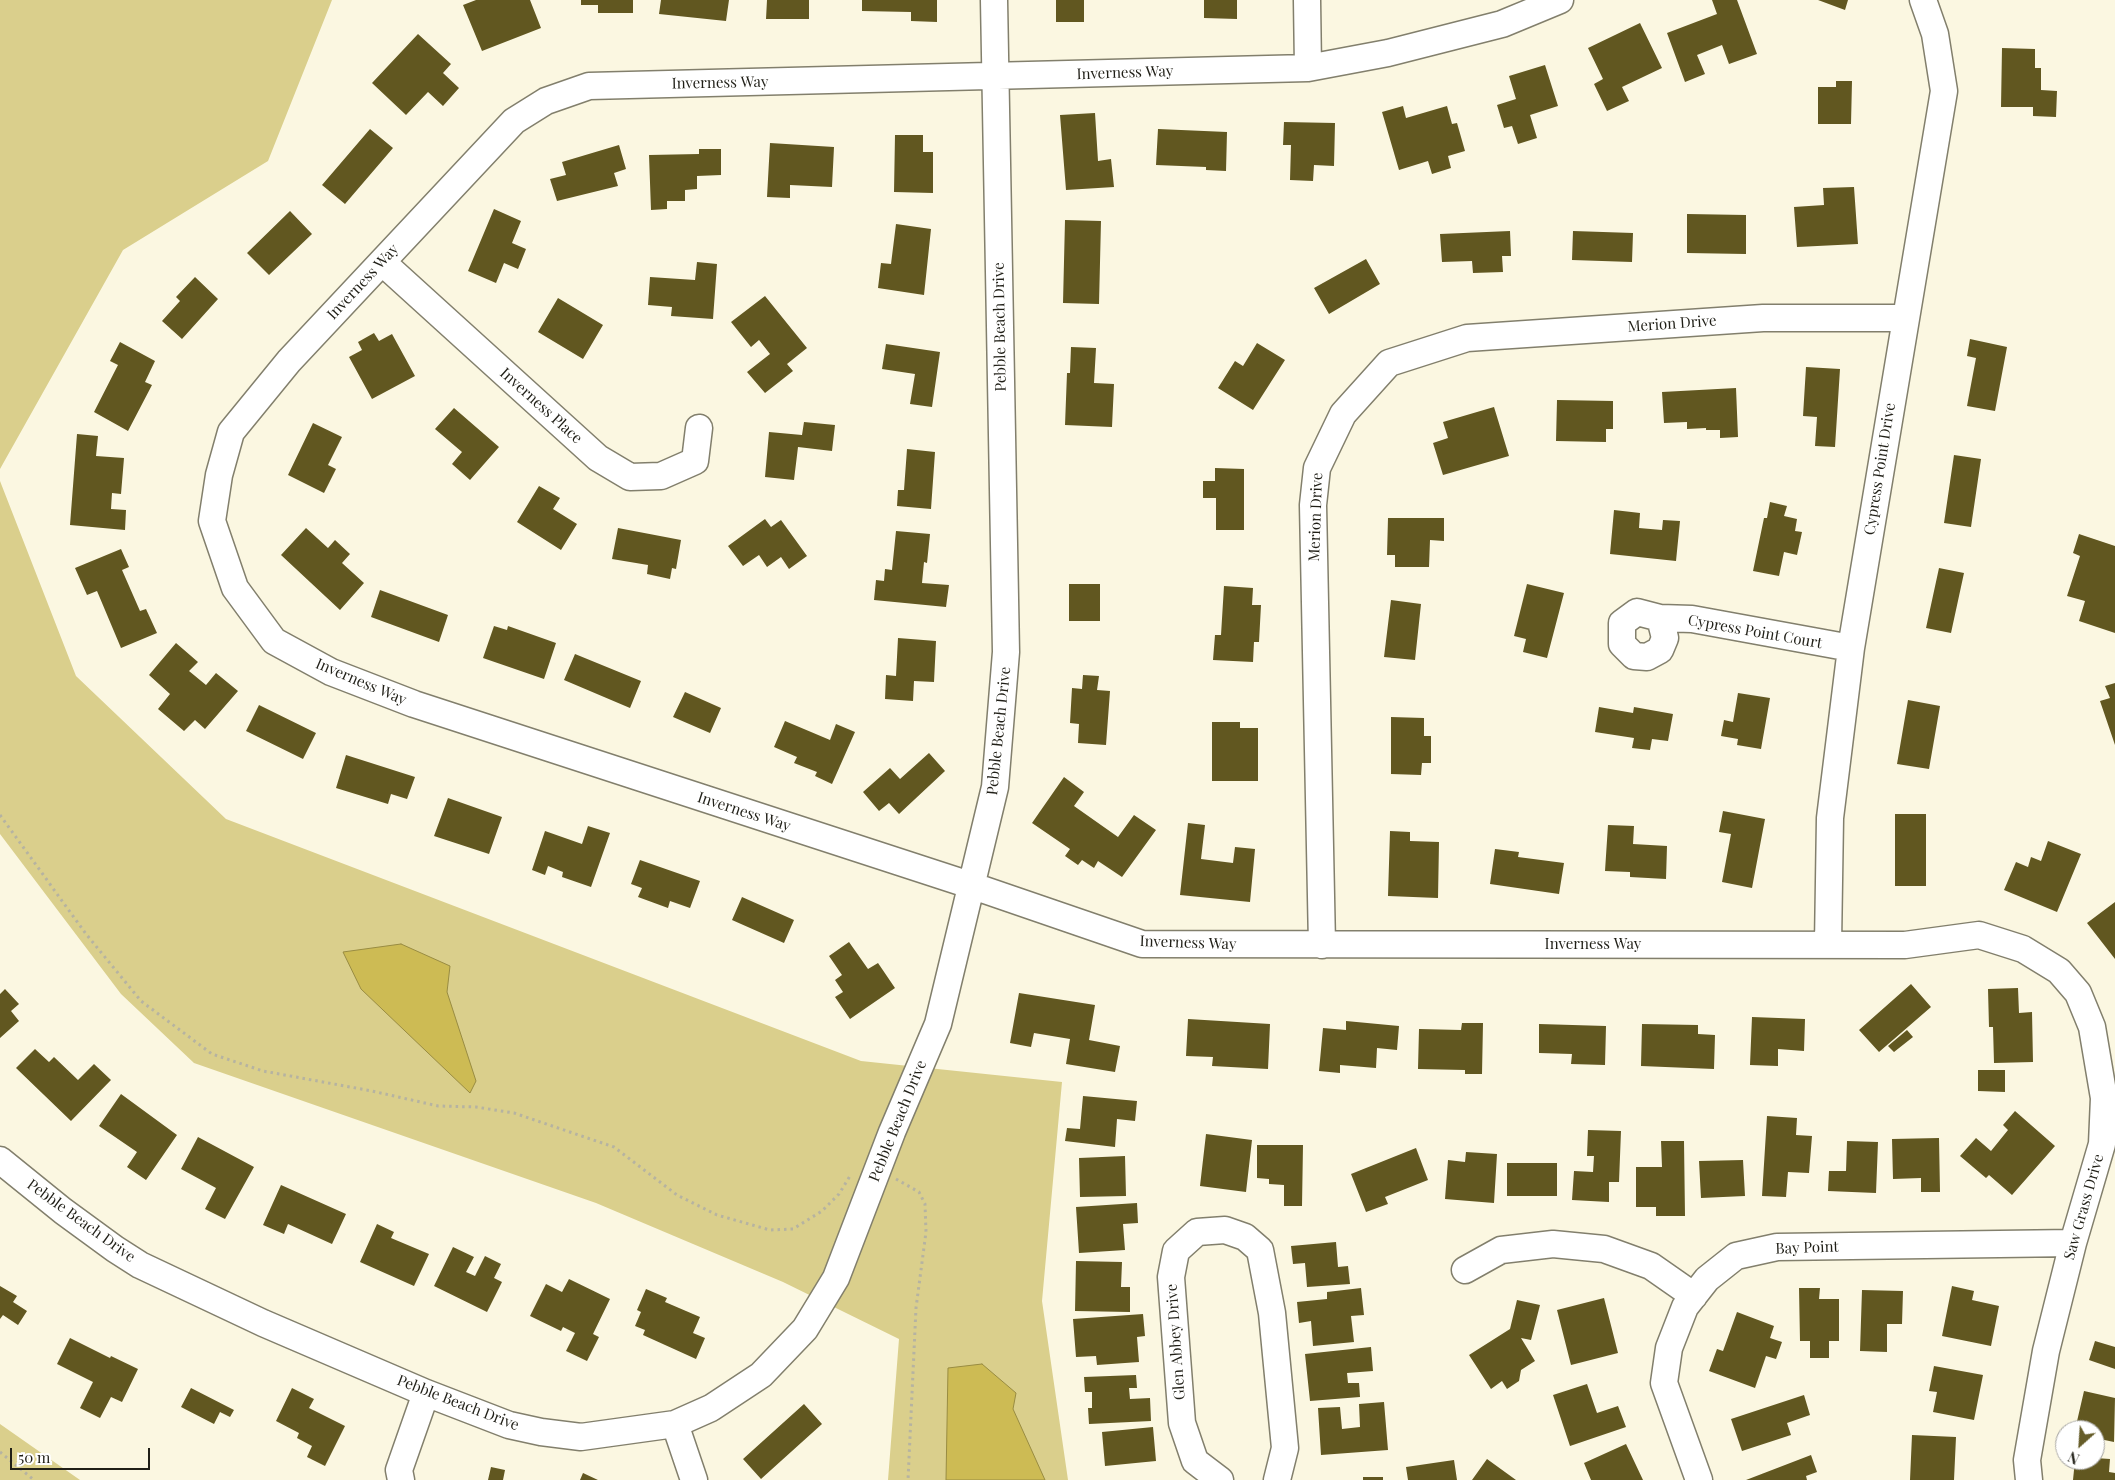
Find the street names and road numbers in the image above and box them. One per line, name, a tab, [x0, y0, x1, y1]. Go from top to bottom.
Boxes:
street label: Inverness Way	[1076, 62, 1174, 84]
street label: Inverness Way	[671, 73, 769, 93]
street label: Inverness Way	[323, 240, 403, 324]
street label: Pebble Beach Drive	[990, 262, 1010, 392]
street label: Merion Drive	[1627, 312, 1717, 336]
street label: Inverness Place	[496, 364, 586, 448]
street label: Cypress Point Drive	[1861, 402, 1899, 536]
street label: Merion Drive	[1305, 472, 1327, 562]
street label: Cypress Point Court	[1686, 611, 1824, 653]
street label: Inverness Way	[313, 655, 409, 709]
street label: Pebble Beach Drive	[983, 666, 1015, 796]
street label: Inverness Way	[695, 788, 793, 836]
street label: Inverness Way	[1139, 932, 1237, 954]
street label: Inverness Way	[1545, 935, 1641, 953]
street label: Pebble Beach Drive	[865, 1058, 931, 1184]
street label: Saw Grass Drive	[2060, 1152, 2108, 1262]
street label: Pebble Beach Drive	[23, 1176, 139, 1266]
street label: Bay Point	[1775, 1238, 1839, 1258]
street label: Glen Abbey Drive	[1163, 1283, 1189, 1401]
street label: Pebble Beach Drive	[394, 1371, 522, 1435]

